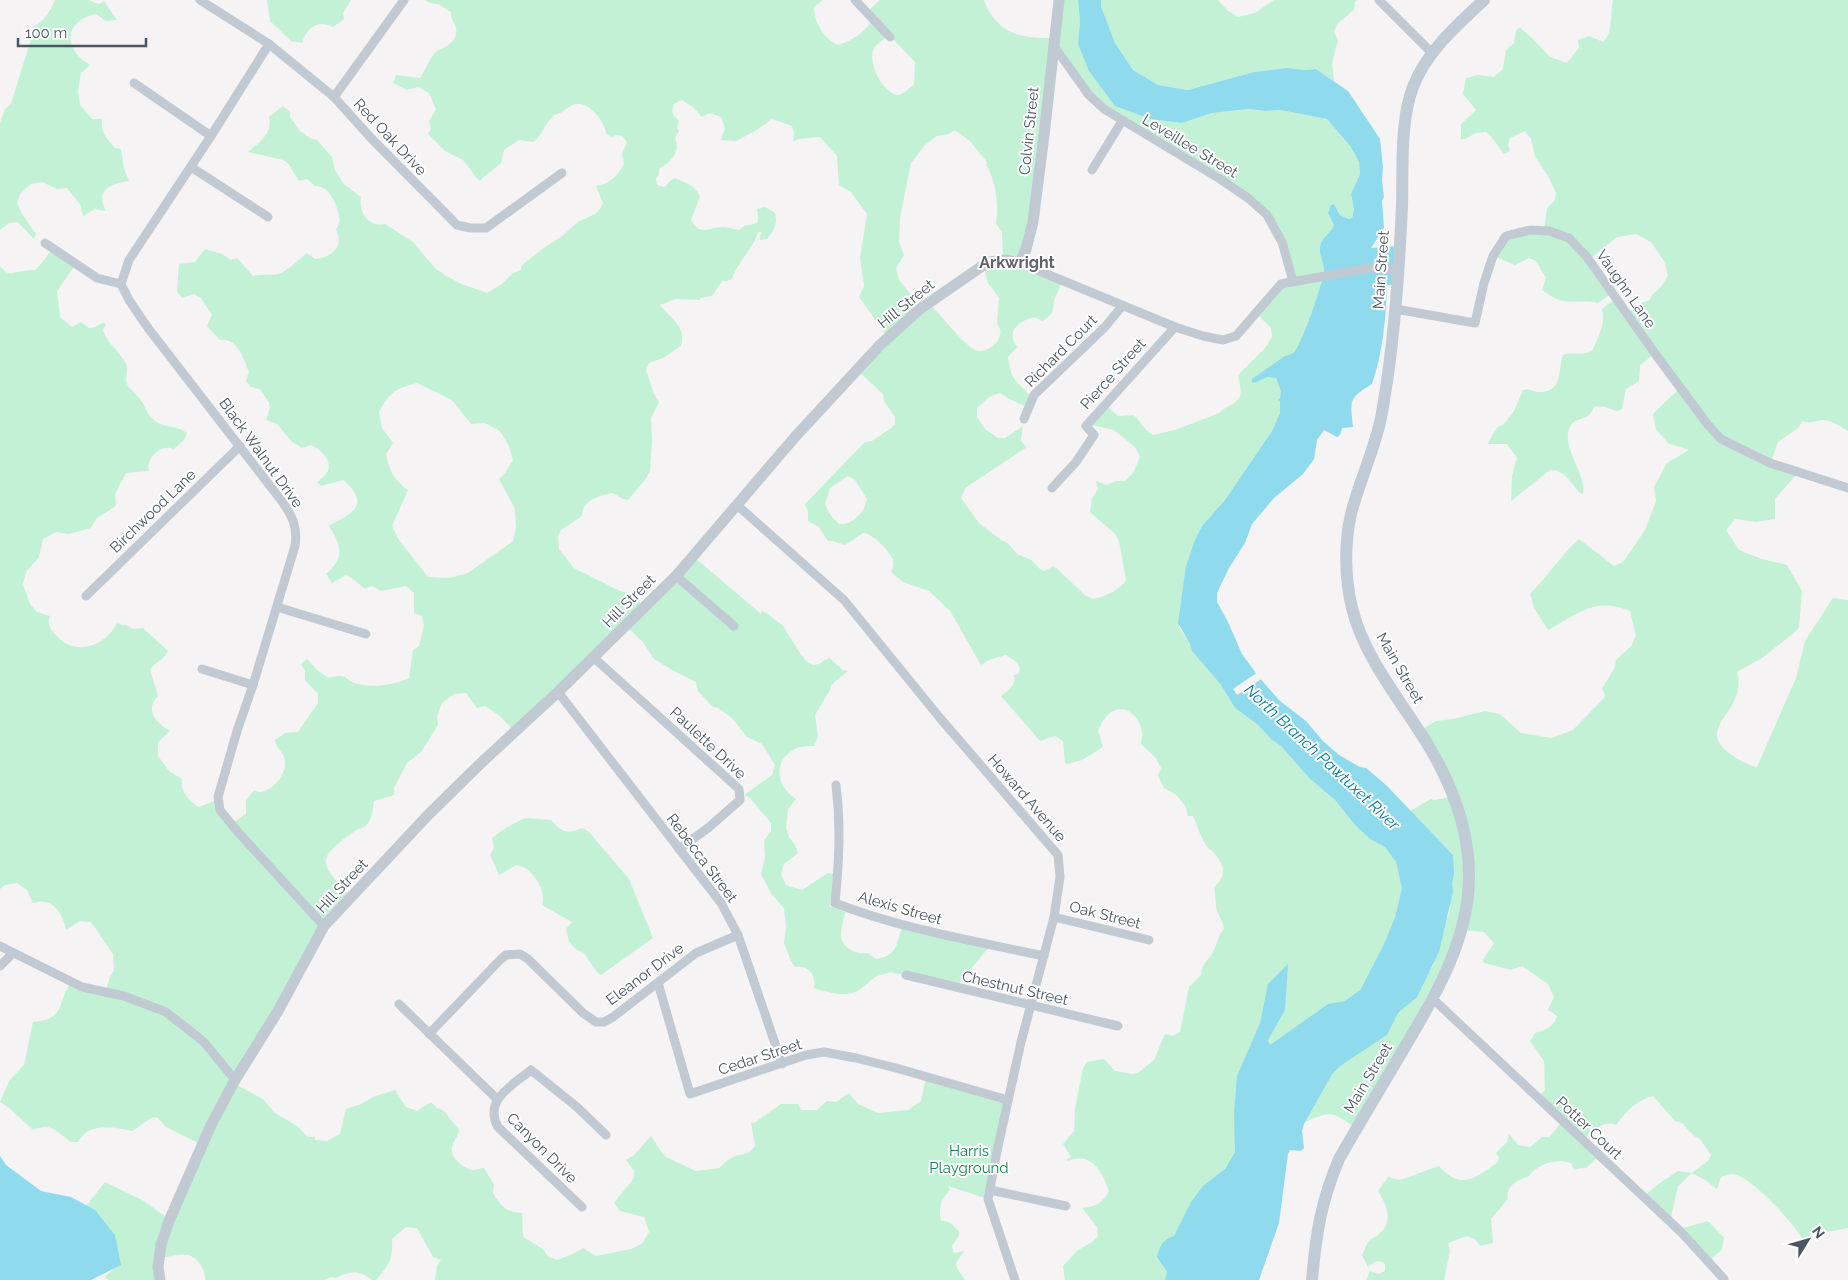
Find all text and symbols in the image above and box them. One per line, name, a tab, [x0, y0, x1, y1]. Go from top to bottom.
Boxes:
scale bar	[18, 15, 145, 47]
text: 100 m	[25, 24, 67, 42]
street label: Colvin Street	[1015, 86, 1043, 176]
street label: Red Oak Drive	[350, 95, 430, 179]
street label: Leveillee Street	[1139, 110, 1241, 182]
street label: Main Street	[1369, 230, 1393, 310]
street label: Vaughn Lane	[1592, 246, 1660, 332]
district label: Arkwright	[979, 253, 1055, 272]
street label: Hill Street	[874, 276, 938, 332]
street label: Richard Court	[1021, 311, 1101, 391]
street label: Pierce Street	[1077, 335, 1149, 413]
street label: Black Walnut Drive	[215, 395, 307, 512]
street label: Birchwood Lane	[106, 465, 200, 557]
street label: Hill Street	[599, 571, 659, 631]
street label: Main Street	[1373, 629, 1427, 707]
water label: North Branch Pawtuxet River	[1240, 680, 1404, 834]
street label: Paulette Drive	[666, 703, 750, 783]
street label: Howard Avenue	[984, 751, 1070, 846]
street label: Rebecca Street	[663, 810, 741, 906]
street label: Hill Street	[312, 855, 372, 917]
street label: Alexis Street	[856, 887, 944, 929]
street label: Oak Street	[1068, 897, 1142, 933]
street label: Eleanor Drive	[603, 939, 687, 1009]
street label: Chestnut Street	[960, 967, 1070, 1009]
street label: Cedar Street	[716, 1035, 804, 1079]
street label: Main Street	[1340, 1040, 1396, 1116]
street label: Potter Court	[1552, 1093, 1626, 1163]
street label: Canyon Drive	[503, 1109, 581, 1187]
park label: Harris Playground	[929, 1142, 1009, 1177]
north arrow	[1783, 1215, 1833, 1265]
text: N	[1809, 1223, 1828, 1241]

